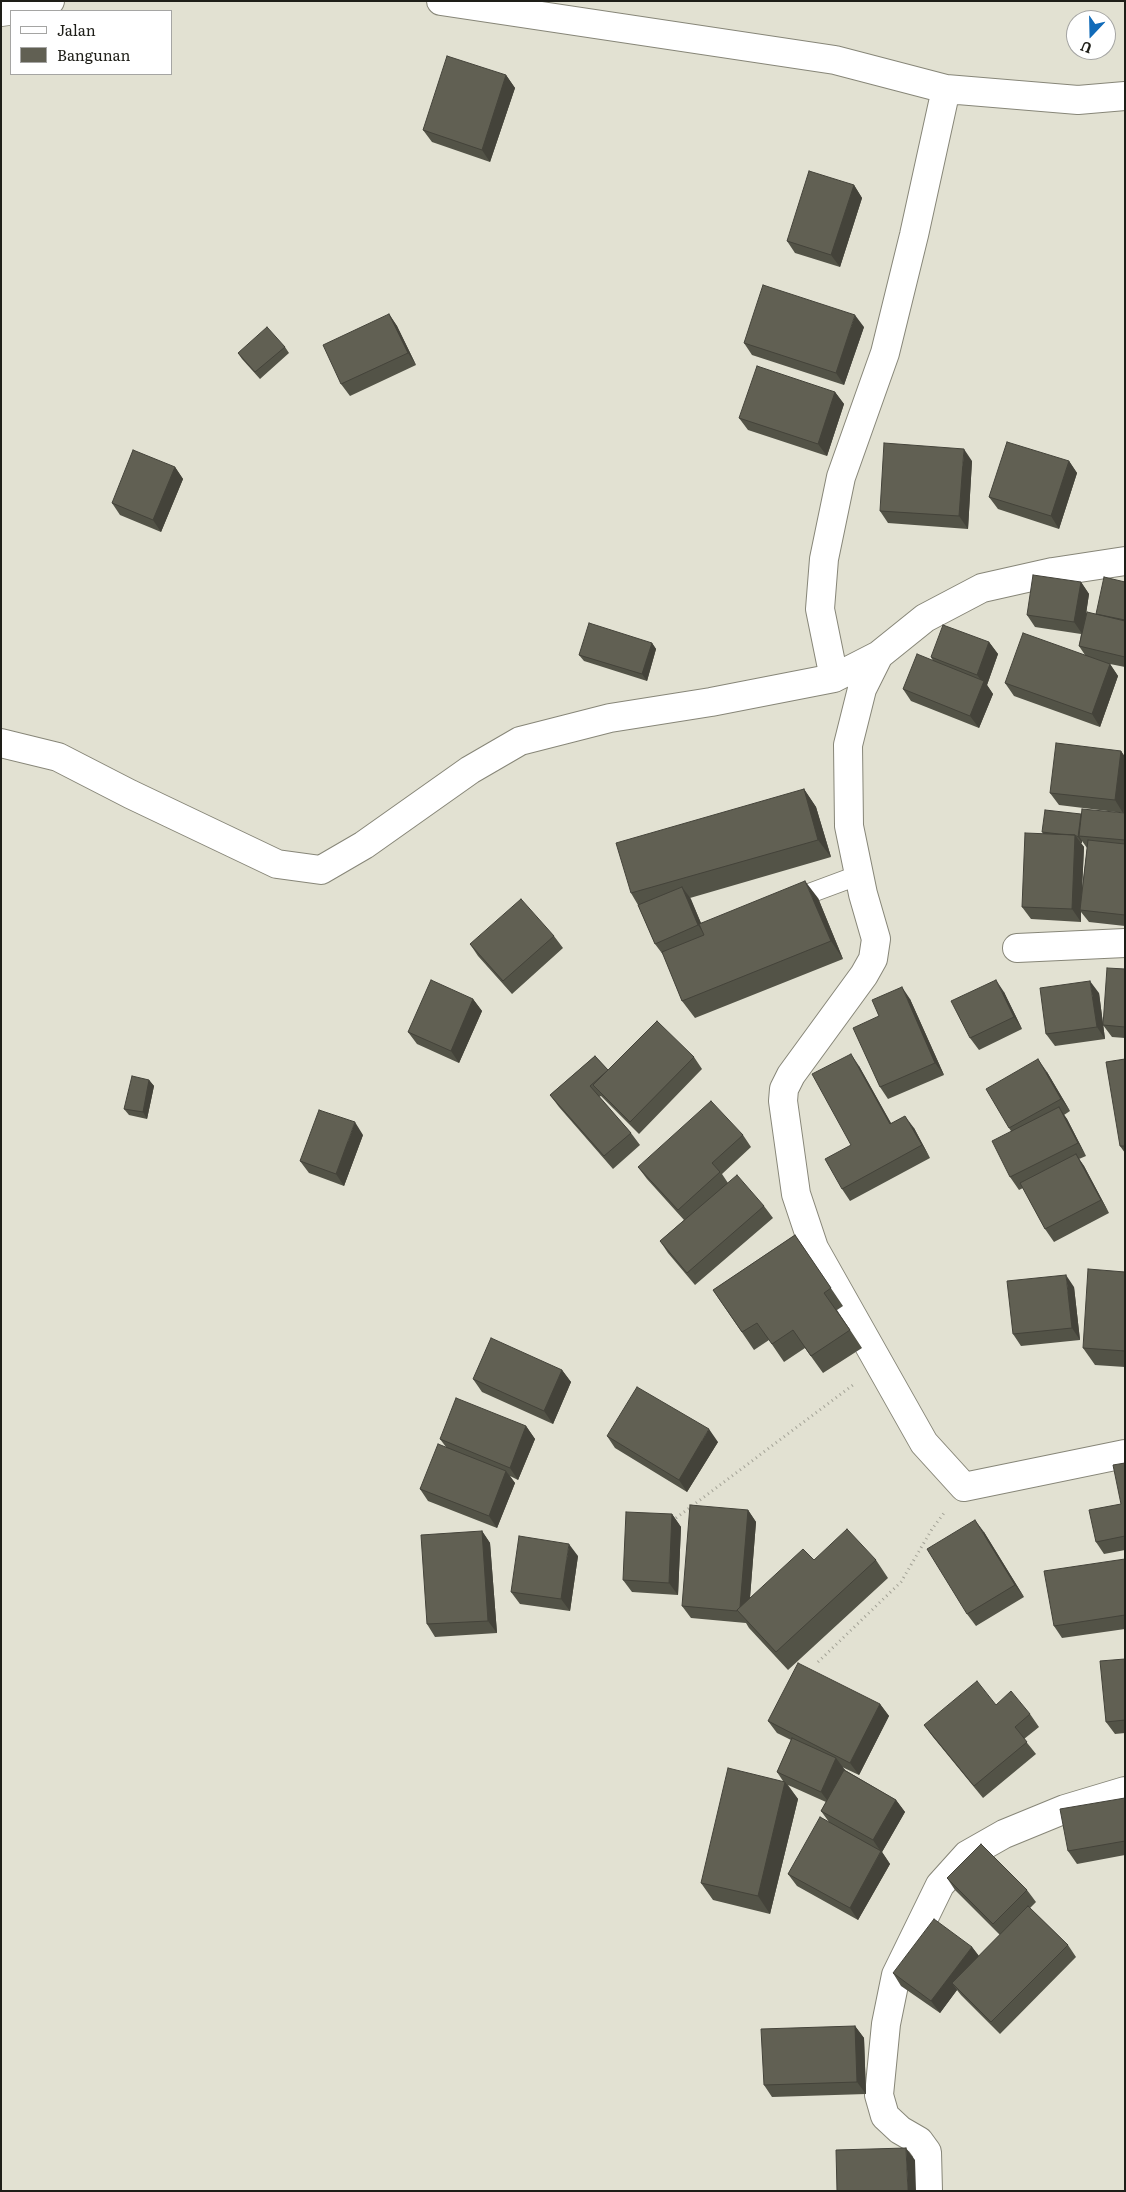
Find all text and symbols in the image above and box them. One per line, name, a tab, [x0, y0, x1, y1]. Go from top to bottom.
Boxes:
legend	[10, 10, 172, 75]
north arrow	[1066, 10, 1116, 60]
text: Jalan	[57, 18, 96, 41]
text: U	[1077, 37, 1095, 59]
text: Bangunan	[57, 43, 130, 66]

